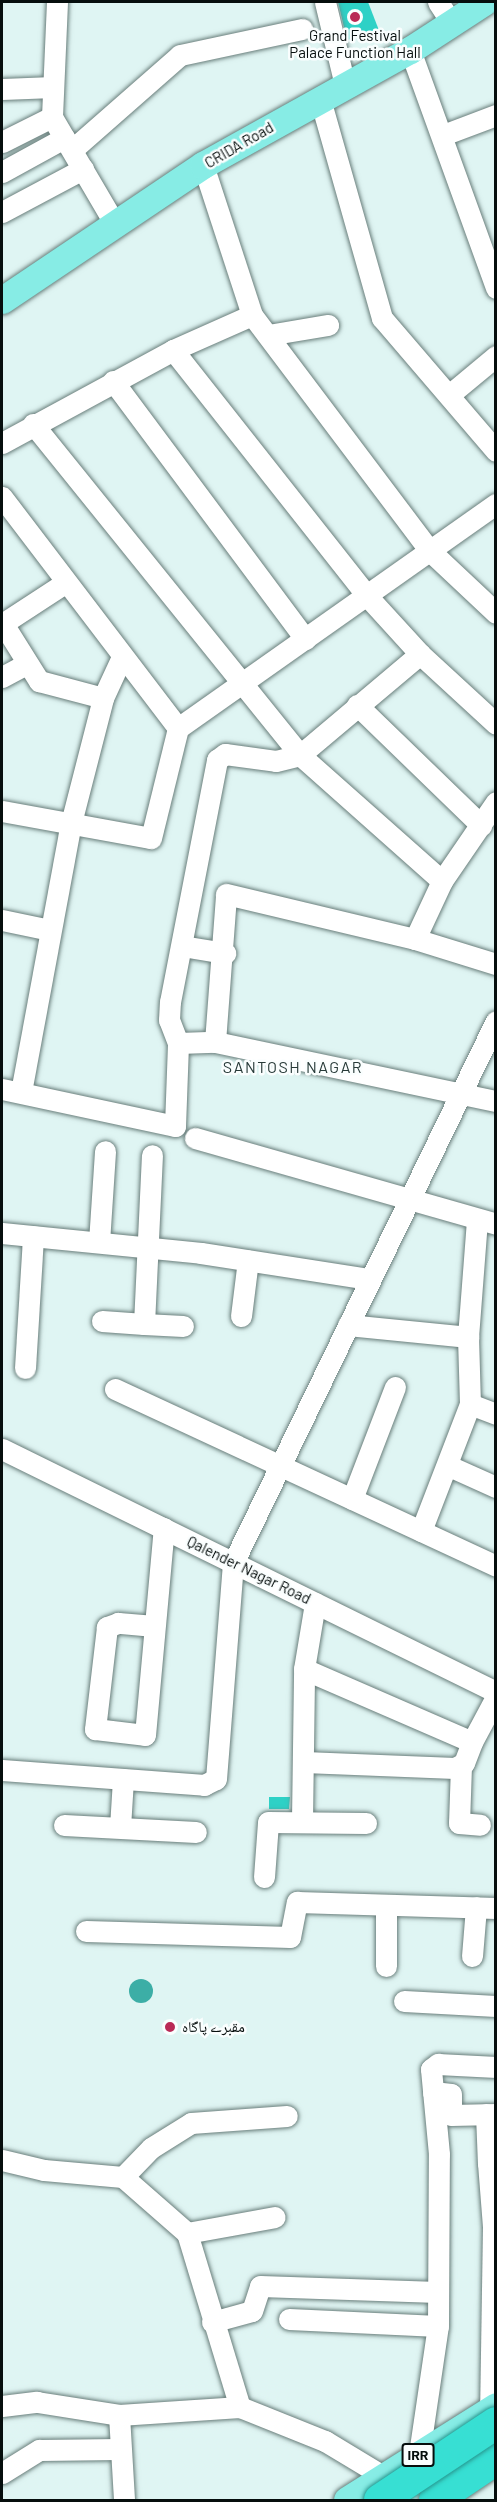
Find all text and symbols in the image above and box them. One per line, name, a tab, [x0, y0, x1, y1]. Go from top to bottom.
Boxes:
marker: Grand Festival Palace Function Hall	[348, 10, 362, 24]
place label: Grand Festival Palace Function Hall	[289, 26, 421, 61]
street label: CRIDA Road	[201, 118, 277, 172]
district label: SANTOSH NAGAR	[223, 1057, 363, 1077]
street label: Qalender Nagar Road	[184, 1532, 314, 1608]
place label: مقبرے پاگاہ	[182, 2018, 245, 2036]
marker: مقبرے پاگاہ	[163, 2020, 177, 2034]
road number: IRR	[402, 2444, 434, 2466]

